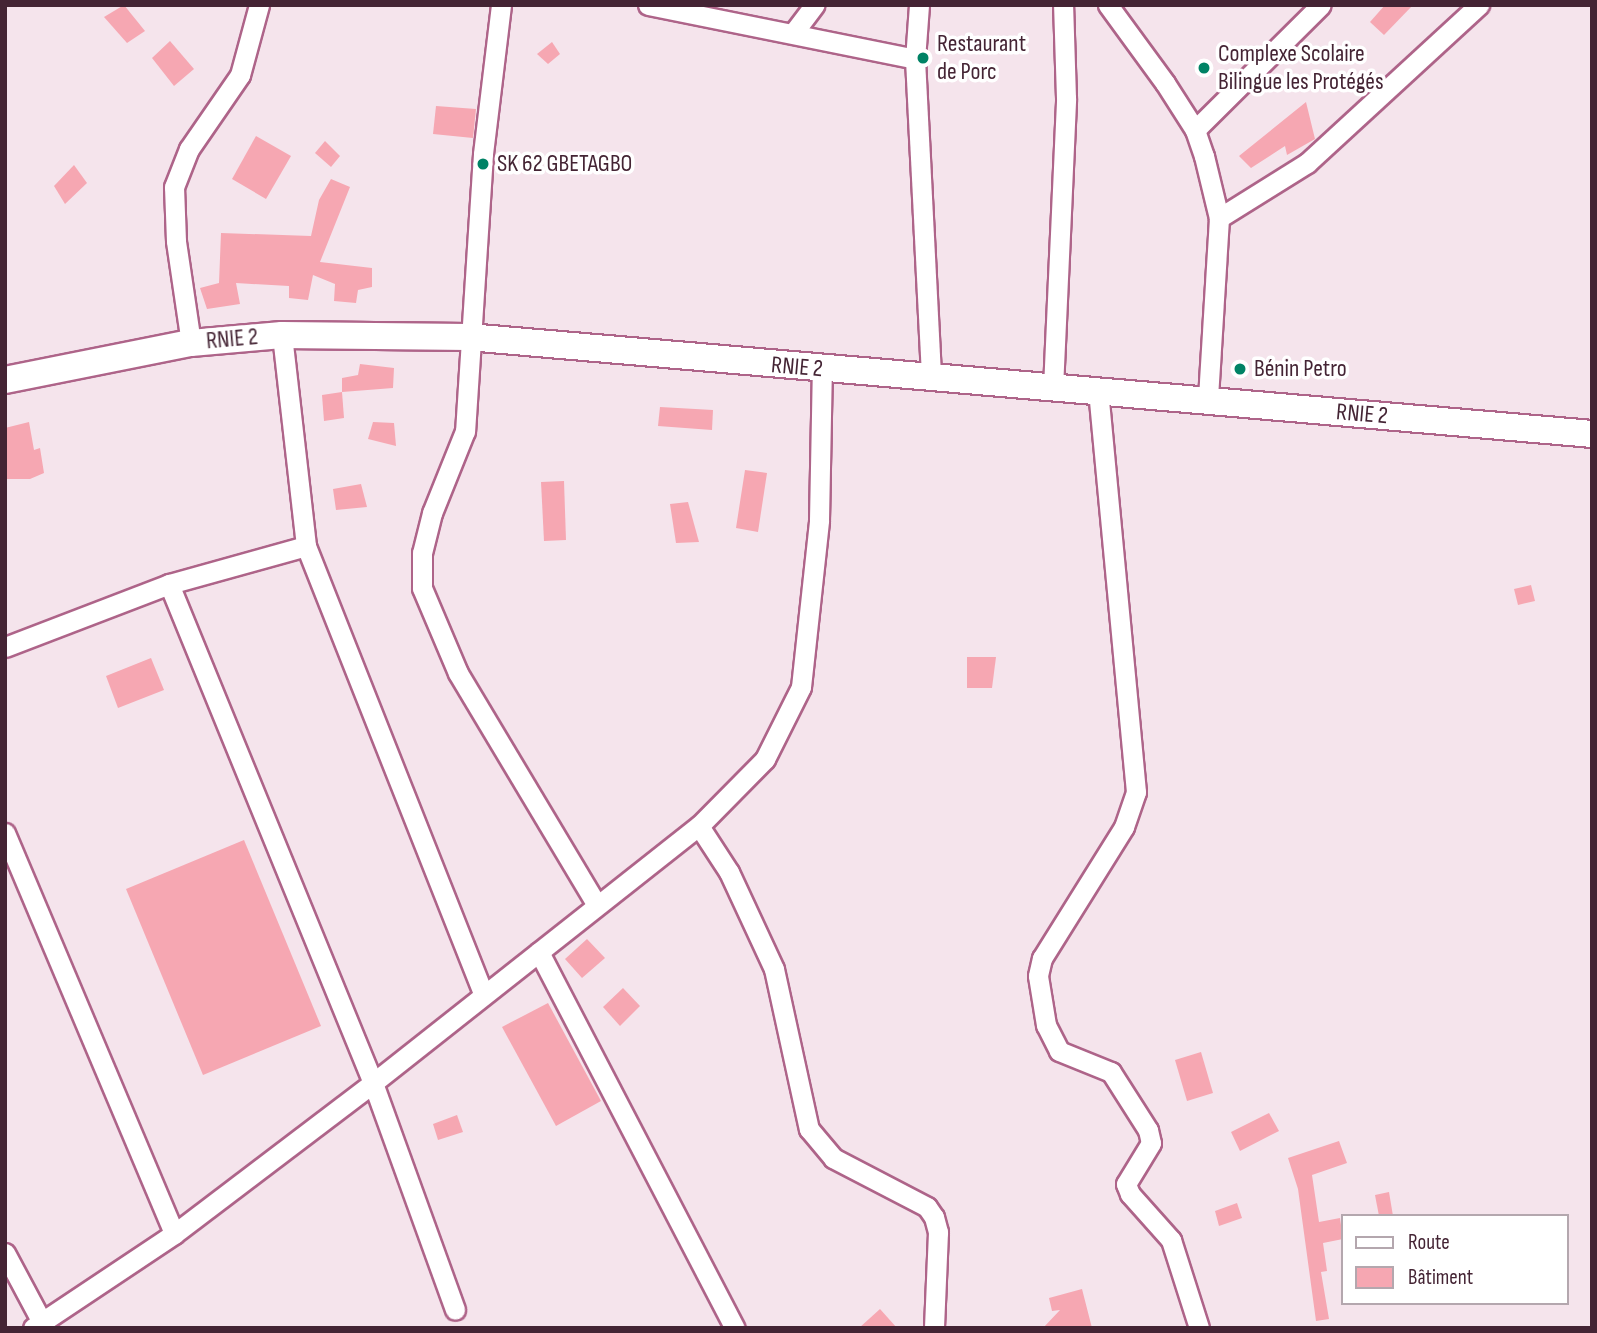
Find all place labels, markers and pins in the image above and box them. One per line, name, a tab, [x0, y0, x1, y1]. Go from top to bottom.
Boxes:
place label: Restaurant de Porc	[937, 30, 1026, 86]
place label: Complexe Scolaire Bilingue les Protégés	[1218, 40, 1384, 96]
marker: Restaurant de Porc	[915, 50, 931, 66]
marker: Complexe Scolaire Bilingue les Protégés	[1196, 60, 1212, 76]
place label: SK 62 GBETAGBO	[497, 150, 632, 178]
marker: SK 62 GBETAGBO	[475, 156, 491, 172]
place label: Bénin Petro	[1254, 355, 1347, 383]
marker: Bénin Petro	[1232, 361, 1248, 377]

